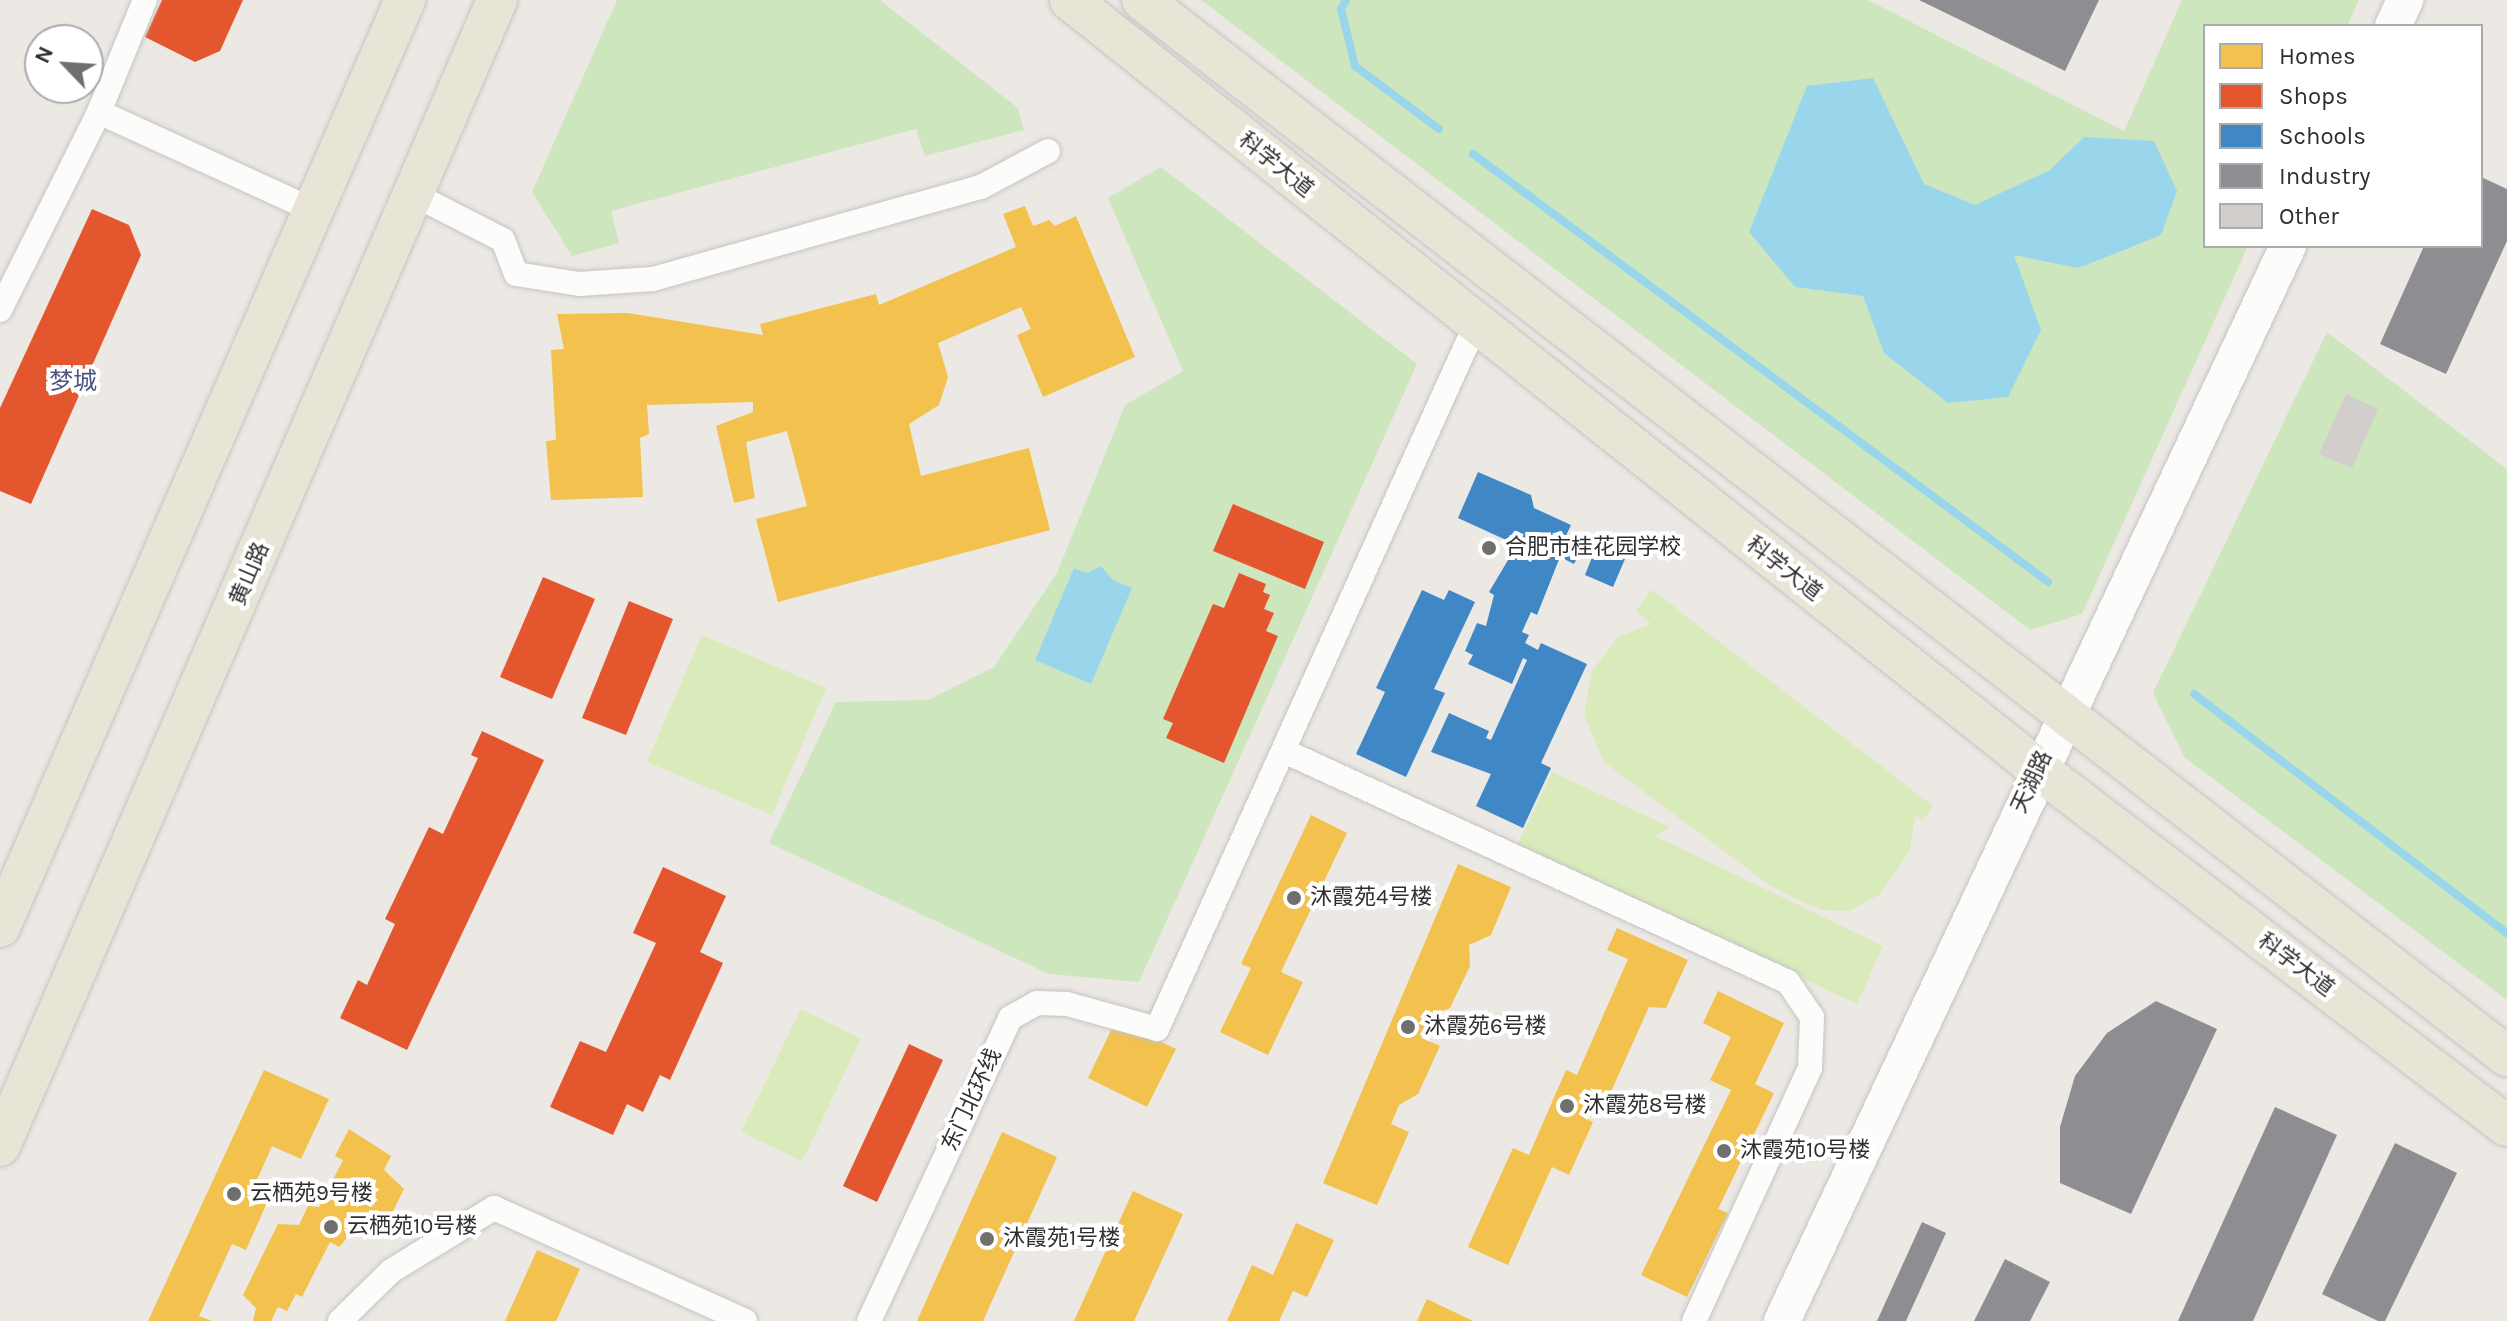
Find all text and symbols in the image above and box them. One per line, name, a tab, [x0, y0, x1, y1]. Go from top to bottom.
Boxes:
north arrow	[24, 24, 104, 104]
legend	[2203, 24, 2483, 248]
text: N	[29, 42, 59, 67]
text: Homes	[2279, 42, 2356, 70]
text: Shops	[2279, 82, 2348, 110]
text: Schools	[2279, 122, 2366, 150]
street label: 科学大道	[1233, 127, 1319, 203]
text: Industry	[2279, 162, 2370, 190]
text: Other	[2279, 202, 2339, 230]
district label: 梦城	[49, 368, 97, 396]
street label: 科学大道	[1741, 532, 1827, 606]
place label: 合肥市桂花园学校	[1505, 535, 1681, 561]
street label: 黄山路	[225, 538, 275, 610]
marker: 合肥市桂花园学校	[1480, 539, 1498, 557]
street label: 天湖路	[2006, 747, 2058, 817]
place label: 沐霞苑4号楼	[1310, 885, 1432, 911]
marker: 沐霞苑4号楼	[1285, 889, 1303, 907]
street label: 科学大道	[2253, 928, 2339, 1002]
place label: 沐霞苑6号楼	[1424, 1014, 1547, 1040]
marker: 沐霞苑6号楼	[1399, 1018, 1417, 1036]
street label: 东门北环线	[937, 1045, 1007, 1155]
place label: 沐霞苑8号楼	[1583, 1093, 1707, 1119]
marker: 沐霞苑8号楼	[1558, 1097, 1576, 1115]
place label: 沐霞苑10号楼	[1740, 1138, 1870, 1164]
marker: 沐霞苑10号楼	[1715, 1142, 1733, 1160]
place label: 云栖苑9号楼	[250, 1181, 373, 1207]
marker: 云栖苑9号楼	[225, 1185, 243, 1203]
place label: 云栖苑10号楼	[347, 1214, 477, 1240]
marker: 云栖苑10号楼	[322, 1218, 340, 1236]
place label: 沐霞苑1号楼	[1003, 1226, 1120, 1252]
marker: 沐霞苑1号楼	[978, 1230, 996, 1248]

